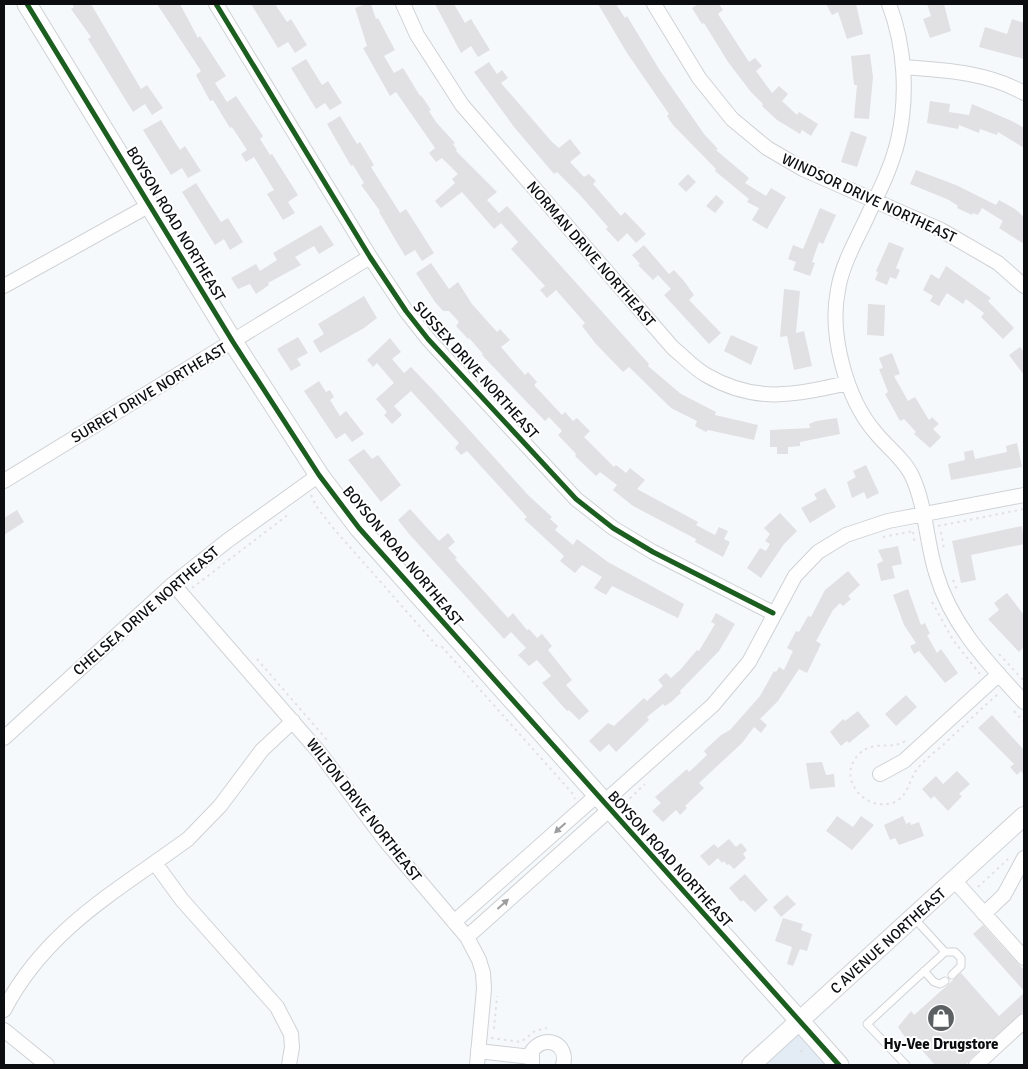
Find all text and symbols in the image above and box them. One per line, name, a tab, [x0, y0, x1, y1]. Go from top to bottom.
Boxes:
street label: BOYSON ROAD NORTHEAST	[123, 143, 230, 305]
street label: WINDSOR DRIVE NORTHEAST	[779, 150, 960, 247]
street label: NORMAN DRIVE NORTHEAST	[523, 178, 659, 331]
street label: SUSSEX DRIVE NORTHEAST	[410, 298, 543, 443]
street label: SURREY DRIVE NORTHEAST	[68, 339, 231, 447]
street label: BOYSON ROAD NORTHEAST	[339, 482, 467, 630]
street label: CHELSEA DRIVE NORTHEAST	[69, 542, 223, 679]
street label: WILTON DRIVE NORTHEAST	[303, 735, 426, 886]
street label: BOYSON ROAD NORTHEAST	[604, 787, 736, 931]
one-way arrow	[553, 823, 566, 834]
street label: C AVENUE NORTHEAST	[827, 884, 950, 998]
one-way arrow	[496, 899, 509, 910]
shop icon: Hy-Vee Drugstore	[926, 1003, 956, 1033]
place label: Hy-Vee Drugstore	[884, 1035, 998, 1053]

